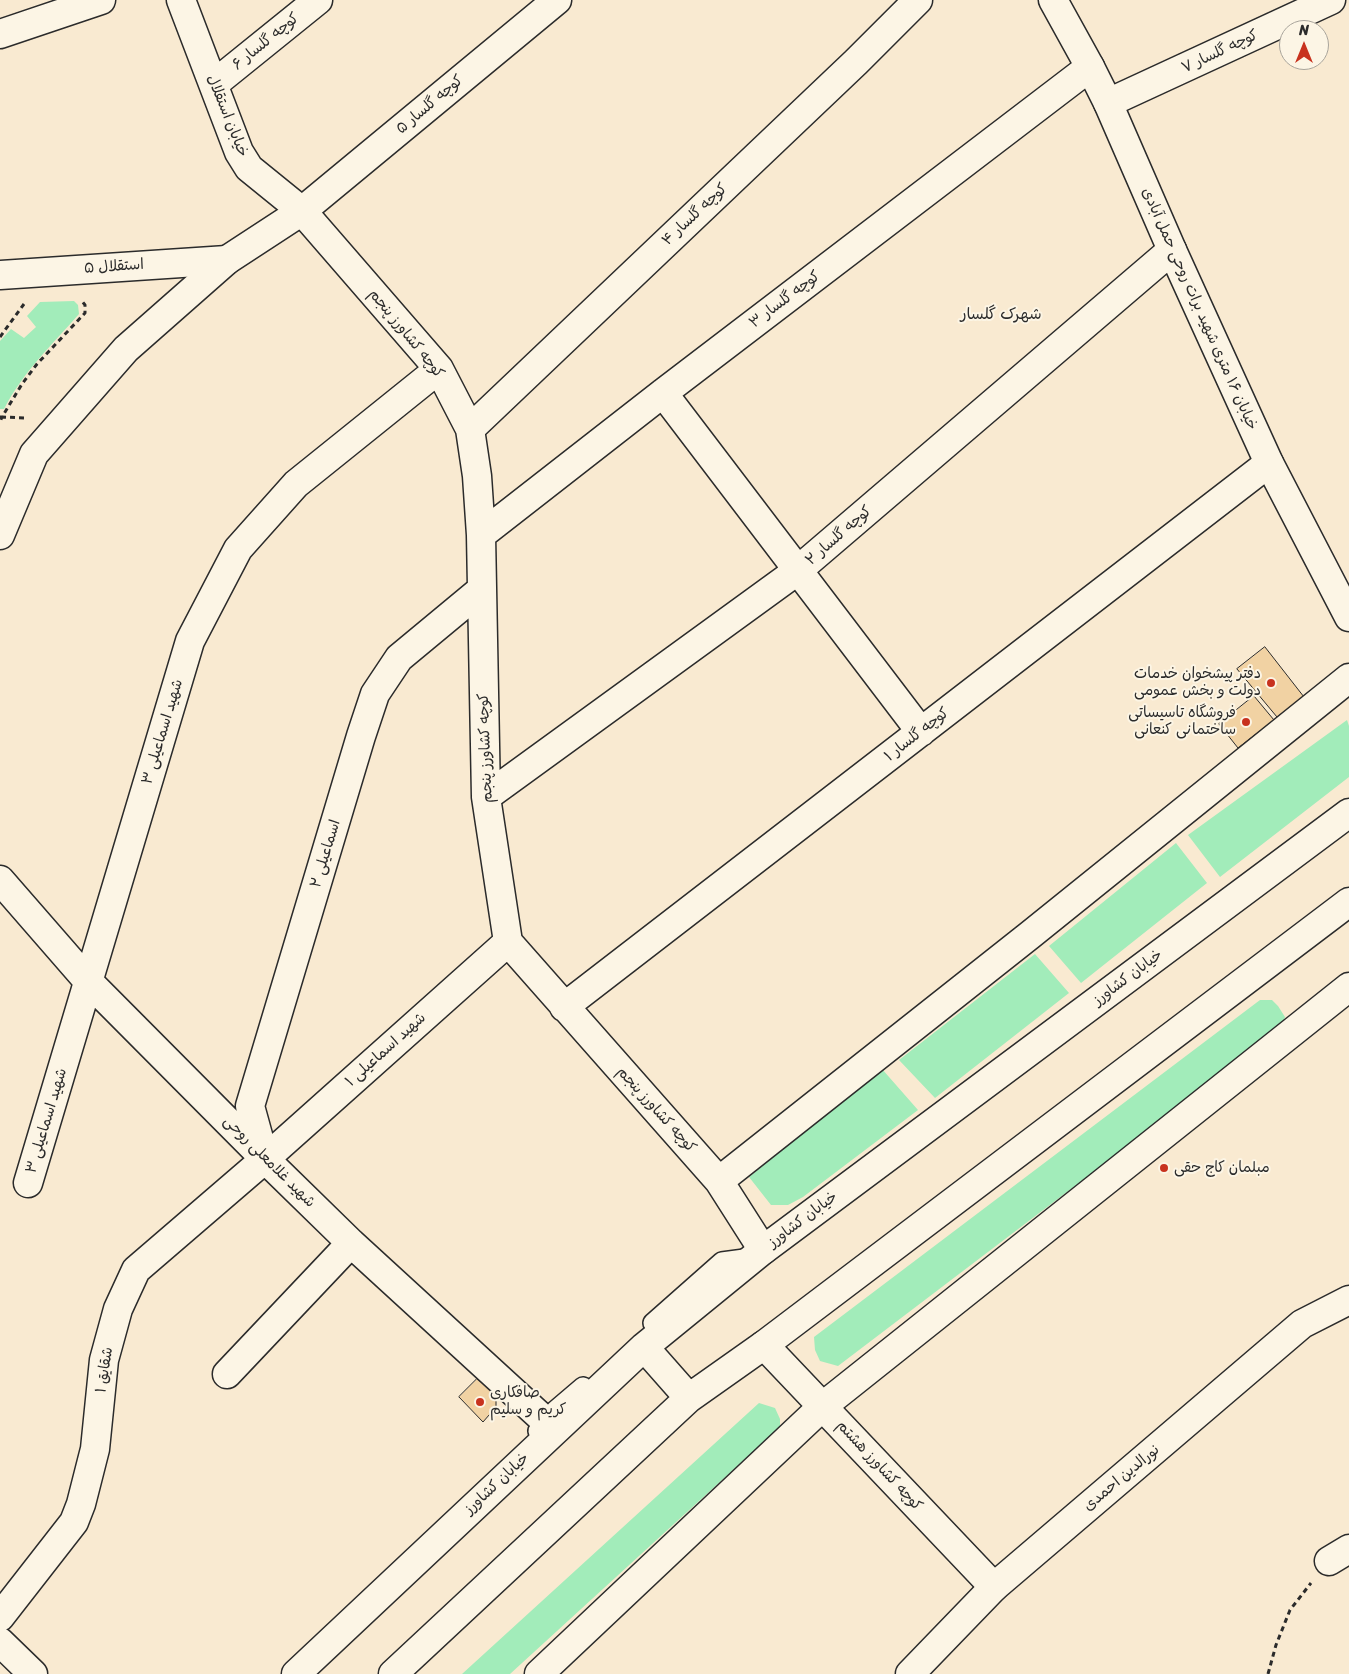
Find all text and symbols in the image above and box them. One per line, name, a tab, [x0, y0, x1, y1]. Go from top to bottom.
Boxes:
street label: کوچه گلسار ۶	[229, 10, 303, 74]
text: N	[1299, 18, 1309, 43]
north arrow	[1279, 20, 1329, 70]
street label: کوچه گلسار ۷	[1179, 26, 1261, 78]
street label: خیابان استقلال	[202, 72, 252, 160]
street label: کوچه گلسار ۵	[393, 72, 467, 138]
street label: کوچه گلسار ۴	[658, 180, 732, 250]
street label: خیابان ۱۶ متری شهید برات روحی حمل آبادی	[1137, 185, 1261, 433]
street label: استقلال ۵	[83, 256, 145, 278]
street label: کوچه گلسار ۳	[746, 268, 824, 332]
street label: کوچه کشاورز پنجم	[364, 286, 448, 382]
district label: شهرک گلسار	[960, 305, 1042, 325]
street label: کوچه گلسار ۲	[802, 502, 876, 570]
place label: دفتر پیشخوان خدمات دولت و بخش عمومی	[1134, 665, 1261, 700]
street label: شهید اسماعیلی ۳	[138, 677, 188, 787]
marker: دفتر پیشخوان خدمات دولت و بخش عمومی	[1265, 677, 1277, 689]
street label: کوچه کشاورز پنجم	[475, 693, 497, 803]
street label: کوچه گلسار ۱	[881, 704, 953, 766]
place label: فروشگاه تاسیساتی ساختمانی کنعانی	[1128, 704, 1236, 739]
marker: فروشگاه تاسیساتی ساختمانی کنعانی	[1240, 716, 1252, 728]
street label: اسماعیلی ۲	[307, 818, 345, 890]
street label: خیابان کشاورز	[1090, 946, 1166, 1010]
street label: شهید اسماعیلی ۱	[342, 1009, 430, 1091]
street label: کوچه کشاورز پنجم	[613, 1063, 699, 1157]
street label: شهید اسماعیلی ۳	[22, 1066, 72, 1176]
street label: شهید غلامعلی روحی	[219, 1112, 319, 1212]
place label: مبلمان کاج حقی	[1174, 1159, 1270, 1177]
marker: مبلمان کاج حقی	[1158, 1162, 1170, 1174]
street label: خیابان کشاورز	[765, 1188, 841, 1252]
street label: شقایق ۱	[92, 1346, 118, 1394]
place label: صافکاری کریم و سلیم	[490, 1384, 566, 1419]
marker: صافکاری کریم و سلیم	[474, 1396, 486, 1408]
street label: کوچه کشاورز هشتم	[832, 1417, 926, 1515]
street label: نورالدین احمدی	[1080, 1441, 1164, 1515]
street label: خیابان کشاورز	[461, 1449, 533, 1519]

